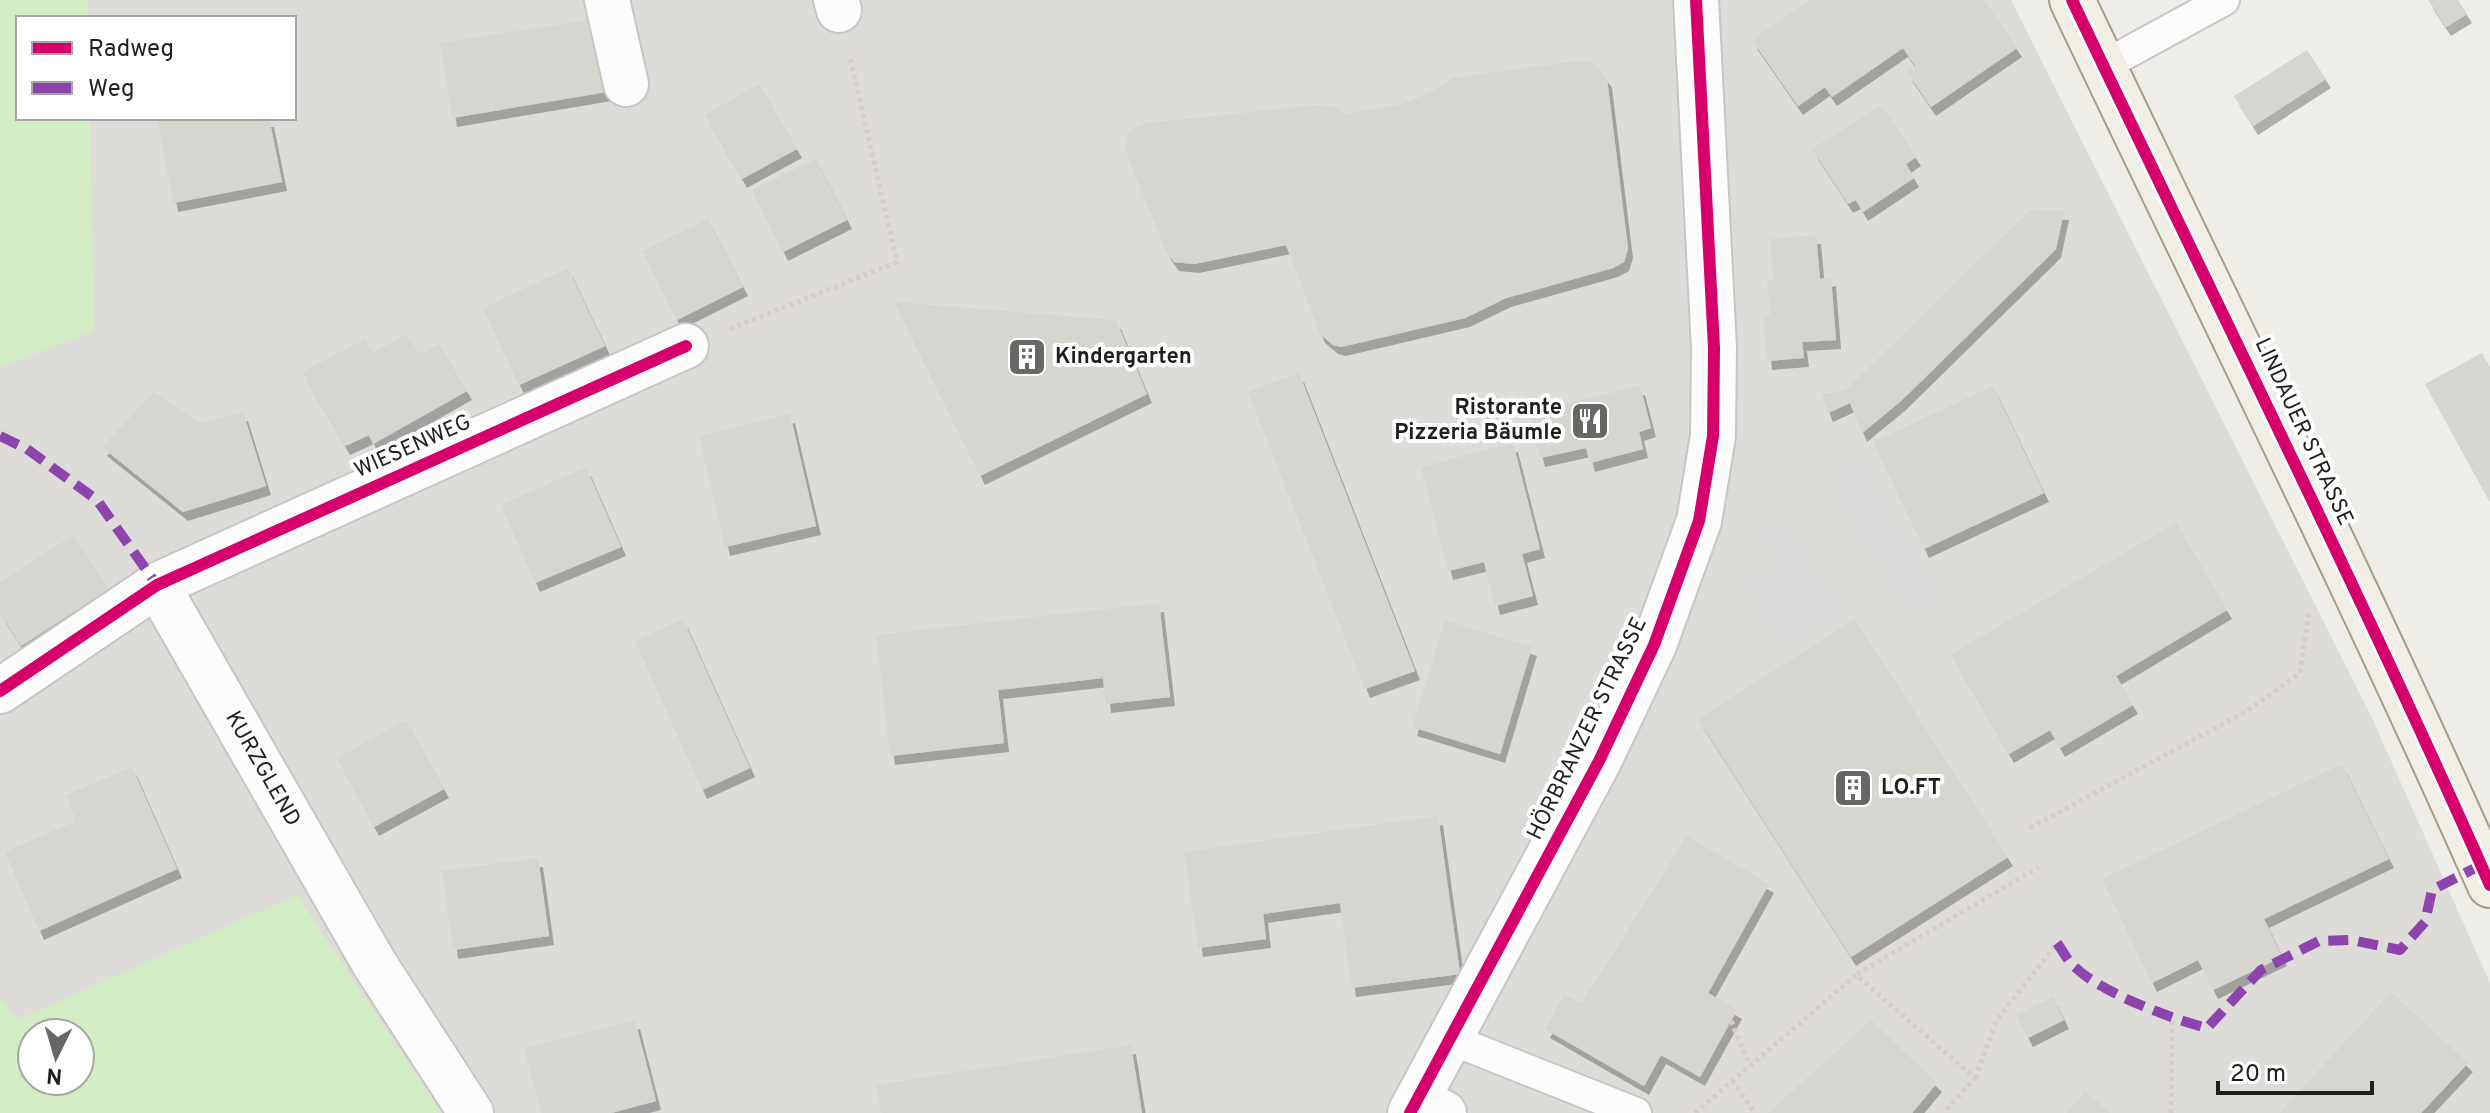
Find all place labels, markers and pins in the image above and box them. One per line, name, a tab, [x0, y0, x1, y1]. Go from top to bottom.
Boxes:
building icon: Kindergarten	[1006, 336, 1048, 378]
place label: Kindergarten	[1055, 344, 1192, 371]
place label: Ristorante Pizzeria Bäumle	[1394, 395, 1562, 447]
restaurant icon: Ristorante Pizzeria Bäumle	[1569, 400, 1611, 442]
building icon: LO.FT	[1832, 767, 1874, 809]
place label: LO.FT	[1881, 775, 1941, 802]

